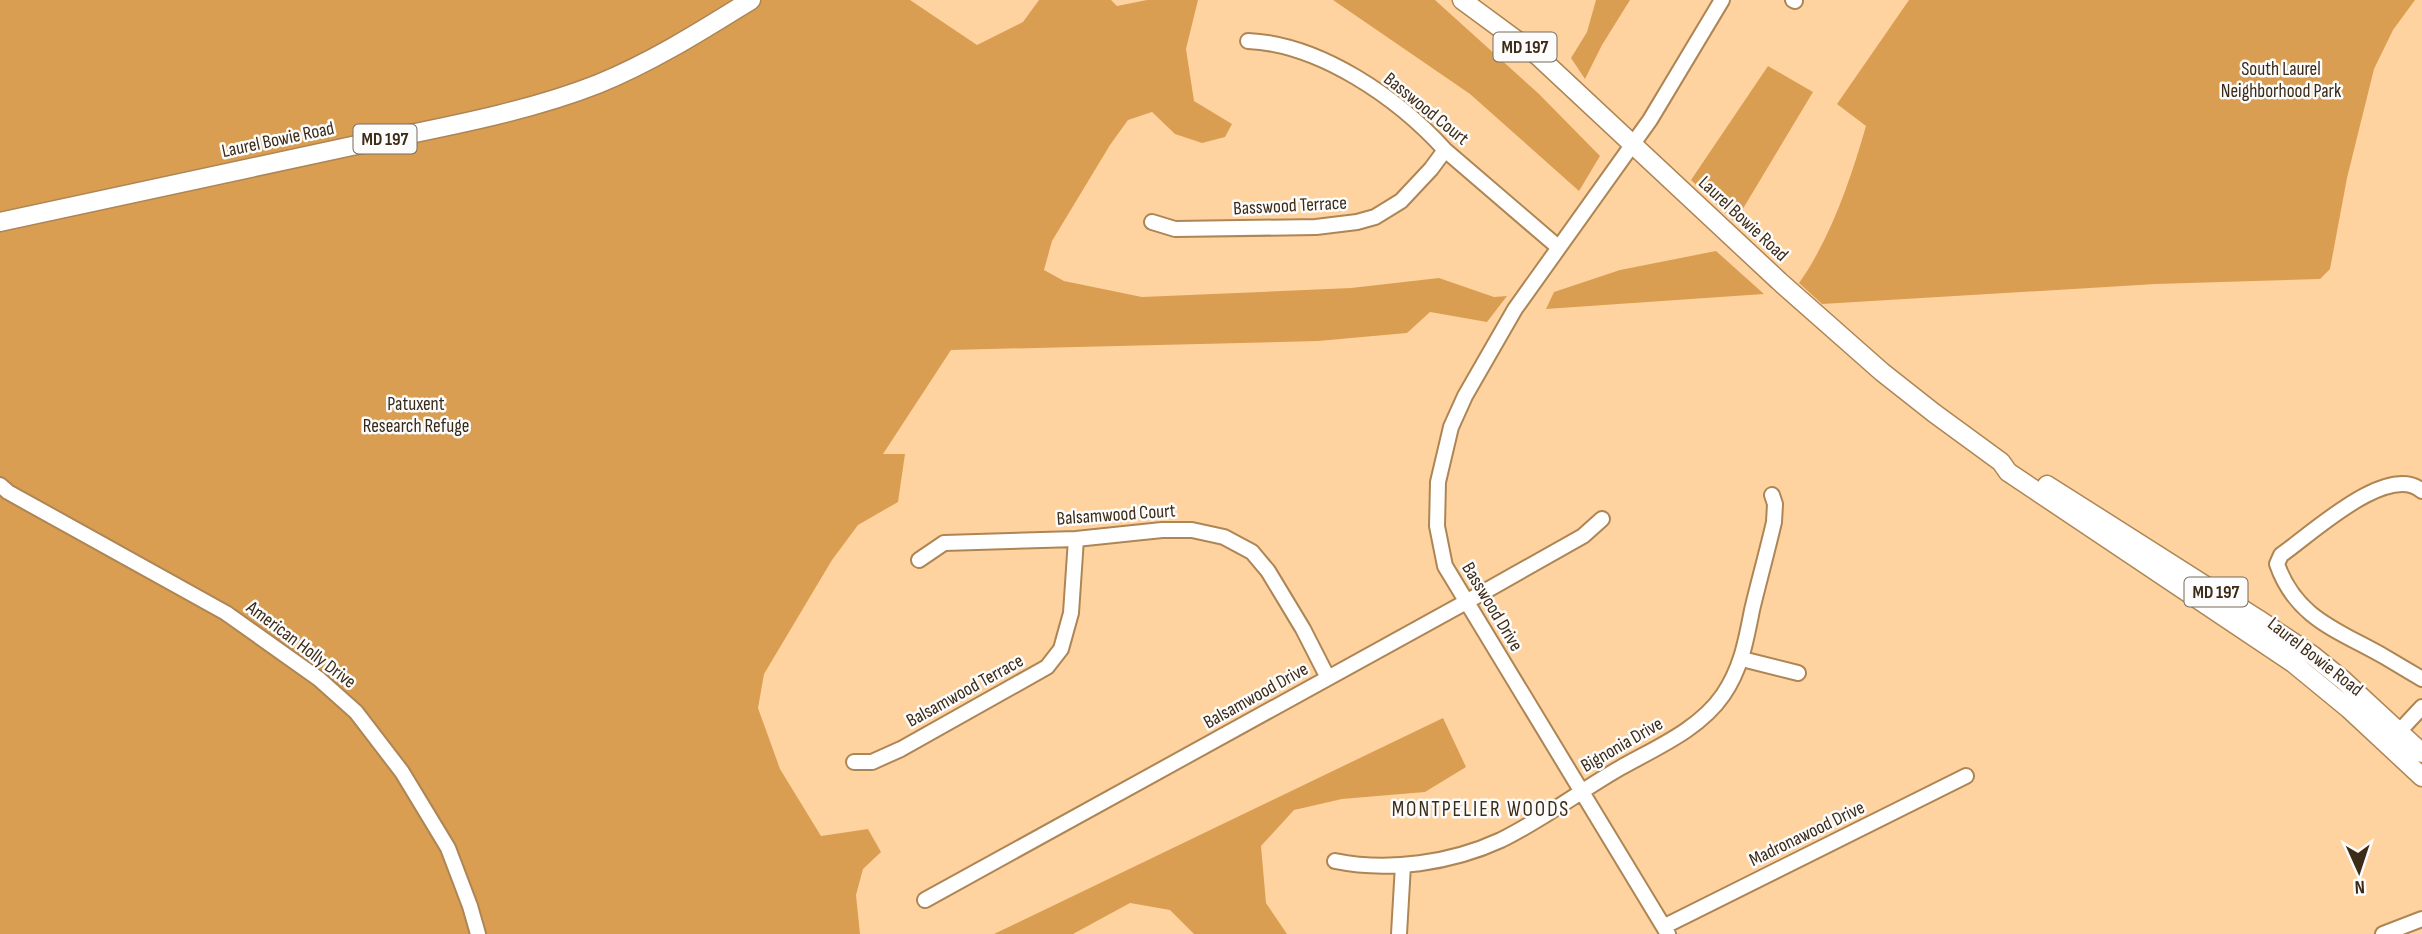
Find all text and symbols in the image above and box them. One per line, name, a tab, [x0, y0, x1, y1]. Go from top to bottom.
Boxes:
road number: MD 197	[1494, 32, 1556, 62]
park label: South Laurel Neighborhood Park	[2221, 58, 2342, 103]
street label: Basswood Court	[1379, 68, 1473, 150]
street label: Laurel Bowie Road	[220, 117, 336, 163]
road number: MD 197	[354, 124, 416, 154]
street label: Laurel Bowie Road	[1693, 172, 1793, 266]
street label: Basswood Terrace	[1233, 192, 1347, 220]
park label: Patuxent Research Refuge	[363, 393, 469, 438]
street label: Balsamwood Court	[1056, 499, 1176, 531]
street label: Basswood Drive	[1456, 558, 1528, 656]
road number: MD 197	[2184, 578, 2248, 606]
street label: American Holly Drive	[241, 596, 360, 694]
street label: Laurel Bowie Road	[2263, 613, 2367, 701]
street label: Balsamwood Terrace	[903, 649, 1027, 733]
street label: Balsamwood Drive	[1200, 658, 1312, 734]
street label: Bignonia Drive	[1577, 712, 1667, 778]
street label: Madronawood Drive	[1746, 796, 1868, 872]
district label: MONTPELIER WOODS	[1392, 797, 1570, 822]
north arrow	[2324, 836, 2394, 906]
text: N	[2354, 875, 2365, 898]

